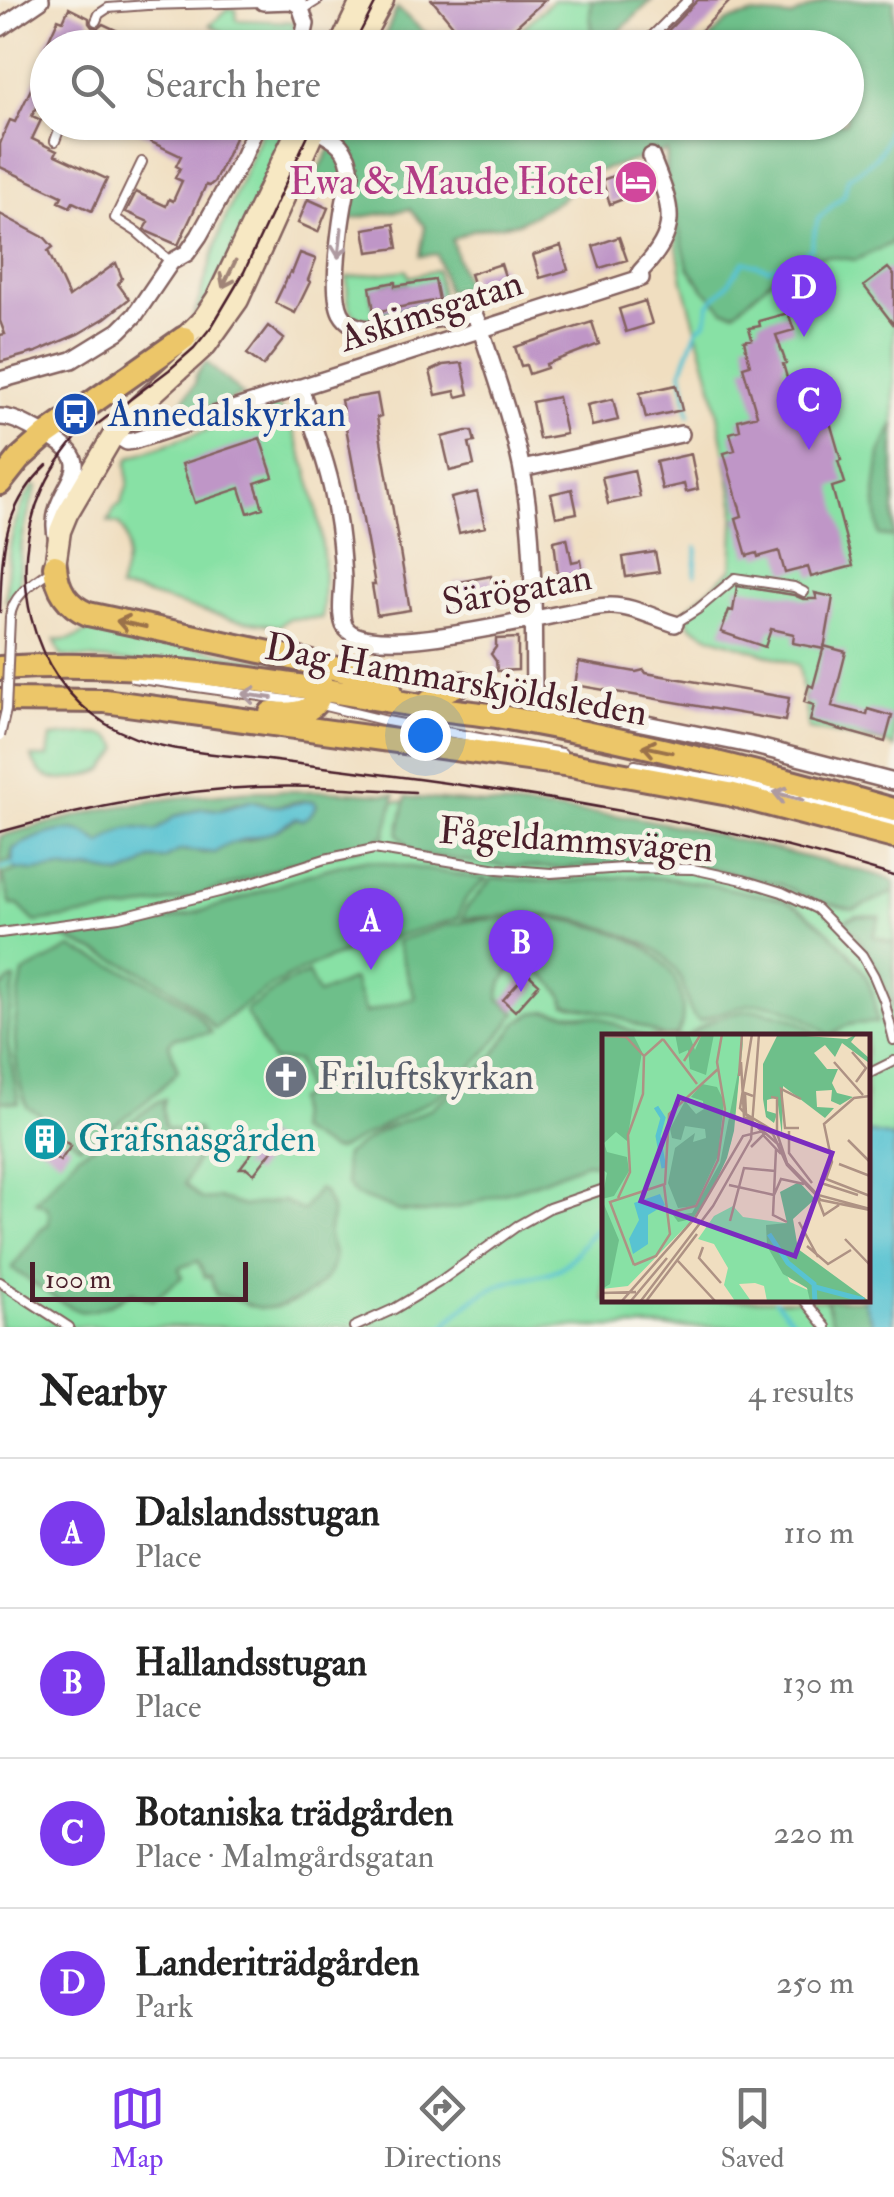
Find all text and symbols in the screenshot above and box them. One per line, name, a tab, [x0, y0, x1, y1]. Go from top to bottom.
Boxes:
search box	[30, 30, 864, 140]
icon: search	[65, 58, 120, 113]
text: Search here	[145, 61, 321, 109]
place label: Ewa & Maude Hotel	[289, 158, 604, 206]
hotel icon: Ewa & Maude Hotel	[613, 159, 659, 205]
one-way arrow	[330, 227, 349, 259]
pin: D	[772, 255, 836, 337]
one-way arrow	[219, 258, 238, 288]
street label: Askimsgatan	[332, 259, 529, 363]
pin: C	[776, 368, 842, 450]
place label: Annedalskyrkan	[107, 390, 346, 438]
bus stop icon: Annedalskyrkan	[52, 391, 98, 437]
street label: Särögatan	[439, 553, 595, 627]
one-way arrow	[116, 614, 148, 633]
street label: Dag Hammarskjöldsleden	[261, 623, 651, 737]
one-way arrow	[241, 686, 273, 704]
your location	[400, 710, 451, 761]
one-way arrow	[641, 739, 673, 758]
one-way arrow	[773, 786, 804, 805]
street label: Fågeldammsvägen	[437, 806, 715, 874]
pin: A	[338, 888, 404, 970]
pin: B	[488, 910, 554, 992]
inset map	[602, 1034, 869, 1302]
place label: Friluftskyrkan	[318, 1053, 534, 1101]
church icon: Friluftskyrkan	[263, 1054, 309, 1100]
place label: Gräfsnäsgården	[78, 1115, 316, 1163]
building icon: Gräfsnäsgården	[22, 1116, 68, 1162]
scale bar	[30, 1257, 248, 1302]
text: 100 m	[45, 1262, 111, 1297]
text: Nearby	[40, 1366, 166, 1418]
text: 4 results	[748, 1372, 854, 1412]
text: Dalslandsstugan	[135, 1489, 380, 1537]
text: A	[62, 1513, 83, 1553]
text: 110 m	[783, 1513, 854, 1553]
text: Place	[135, 1537, 201, 1577]
text: Hallandsstugan	[135, 1639, 367, 1687]
text: B	[62, 1663, 83, 1703]
text: 130 m	[782, 1663, 854, 1703]
text: Place	[135, 1687, 201, 1727]
text: Botaniska trädgården	[135, 1789, 454, 1837]
text: C	[61, 1813, 84, 1853]
text: 220 m	[774, 1813, 854, 1853]
text: Place · Malmgårdsgatan	[135, 1837, 434, 1877]
text: Landeriträdgården	[135, 1939, 420, 1987]
text: D	[59, 1963, 86, 2003]
text: 250 m	[776, 1963, 854, 2003]
text: Park	[135, 1987, 193, 2027]
tab: Map	[110, 2081, 165, 2176]
tab: Directions	[384, 2081, 501, 2176]
tab: Saved	[720, 2081, 784, 2176]

